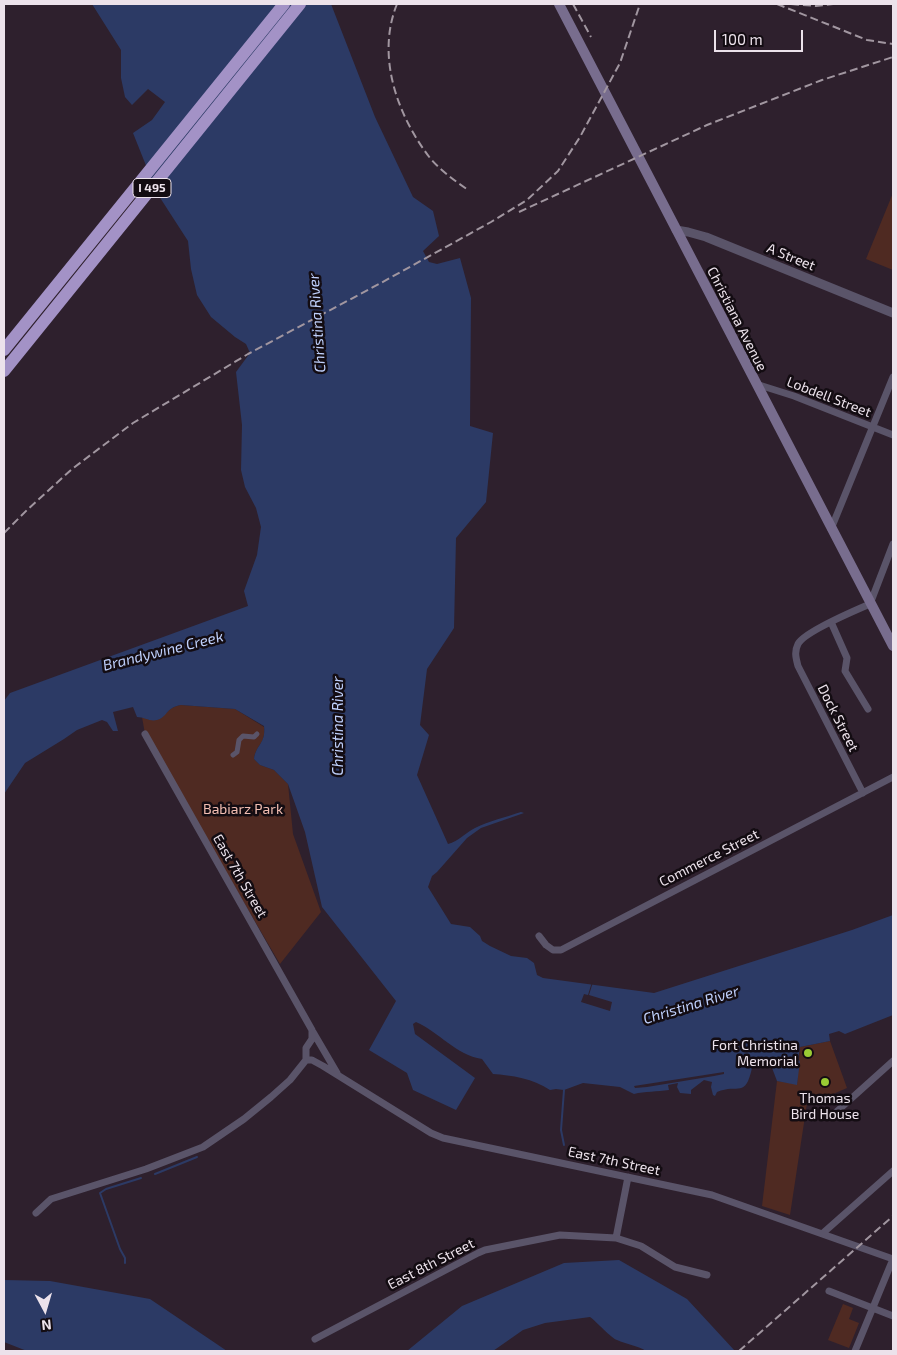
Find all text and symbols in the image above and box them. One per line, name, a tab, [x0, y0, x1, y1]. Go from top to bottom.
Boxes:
scale bar	[717, 20, 806, 52]
text: 100 m	[722, 30, 763, 48]
road number: I 495	[133, 178, 171, 198]
street label: A Street	[764, 240, 818, 274]
street label: Christiana Avenue	[703, 264, 771, 374]
water label: Christina River	[305, 273, 329, 373]
street label: Lobdell Street	[784, 373, 874, 421]
water label: Brandywine Creek	[101, 627, 225, 675]
water label: Christina River	[329, 676, 347, 776]
street label: Dock Street	[814, 682, 862, 754]
park label: Babiarz Park	[203, 801, 283, 817]
street label: Commerce Street	[656, 826, 762, 890]
street label: East 7th Street	[209, 831, 271, 921]
water label: Christina River	[641, 982, 741, 1028]
place label: Fort Christina Memorial	[712, 1037, 798, 1070]
marker: Fort Christina Memorial	[802, 1047, 814, 1059]
marker: Thomas Bird House	[819, 1076, 831, 1088]
place label: Thomas Bird House	[791, 1090, 859, 1122]
street label: East 7th Street	[566, 1143, 662, 1179]
street label: East 8th Street	[385, 1235, 477, 1293]
north arrow	[20, 1285, 70, 1335]
text: N	[41, 1316, 53, 1334]

